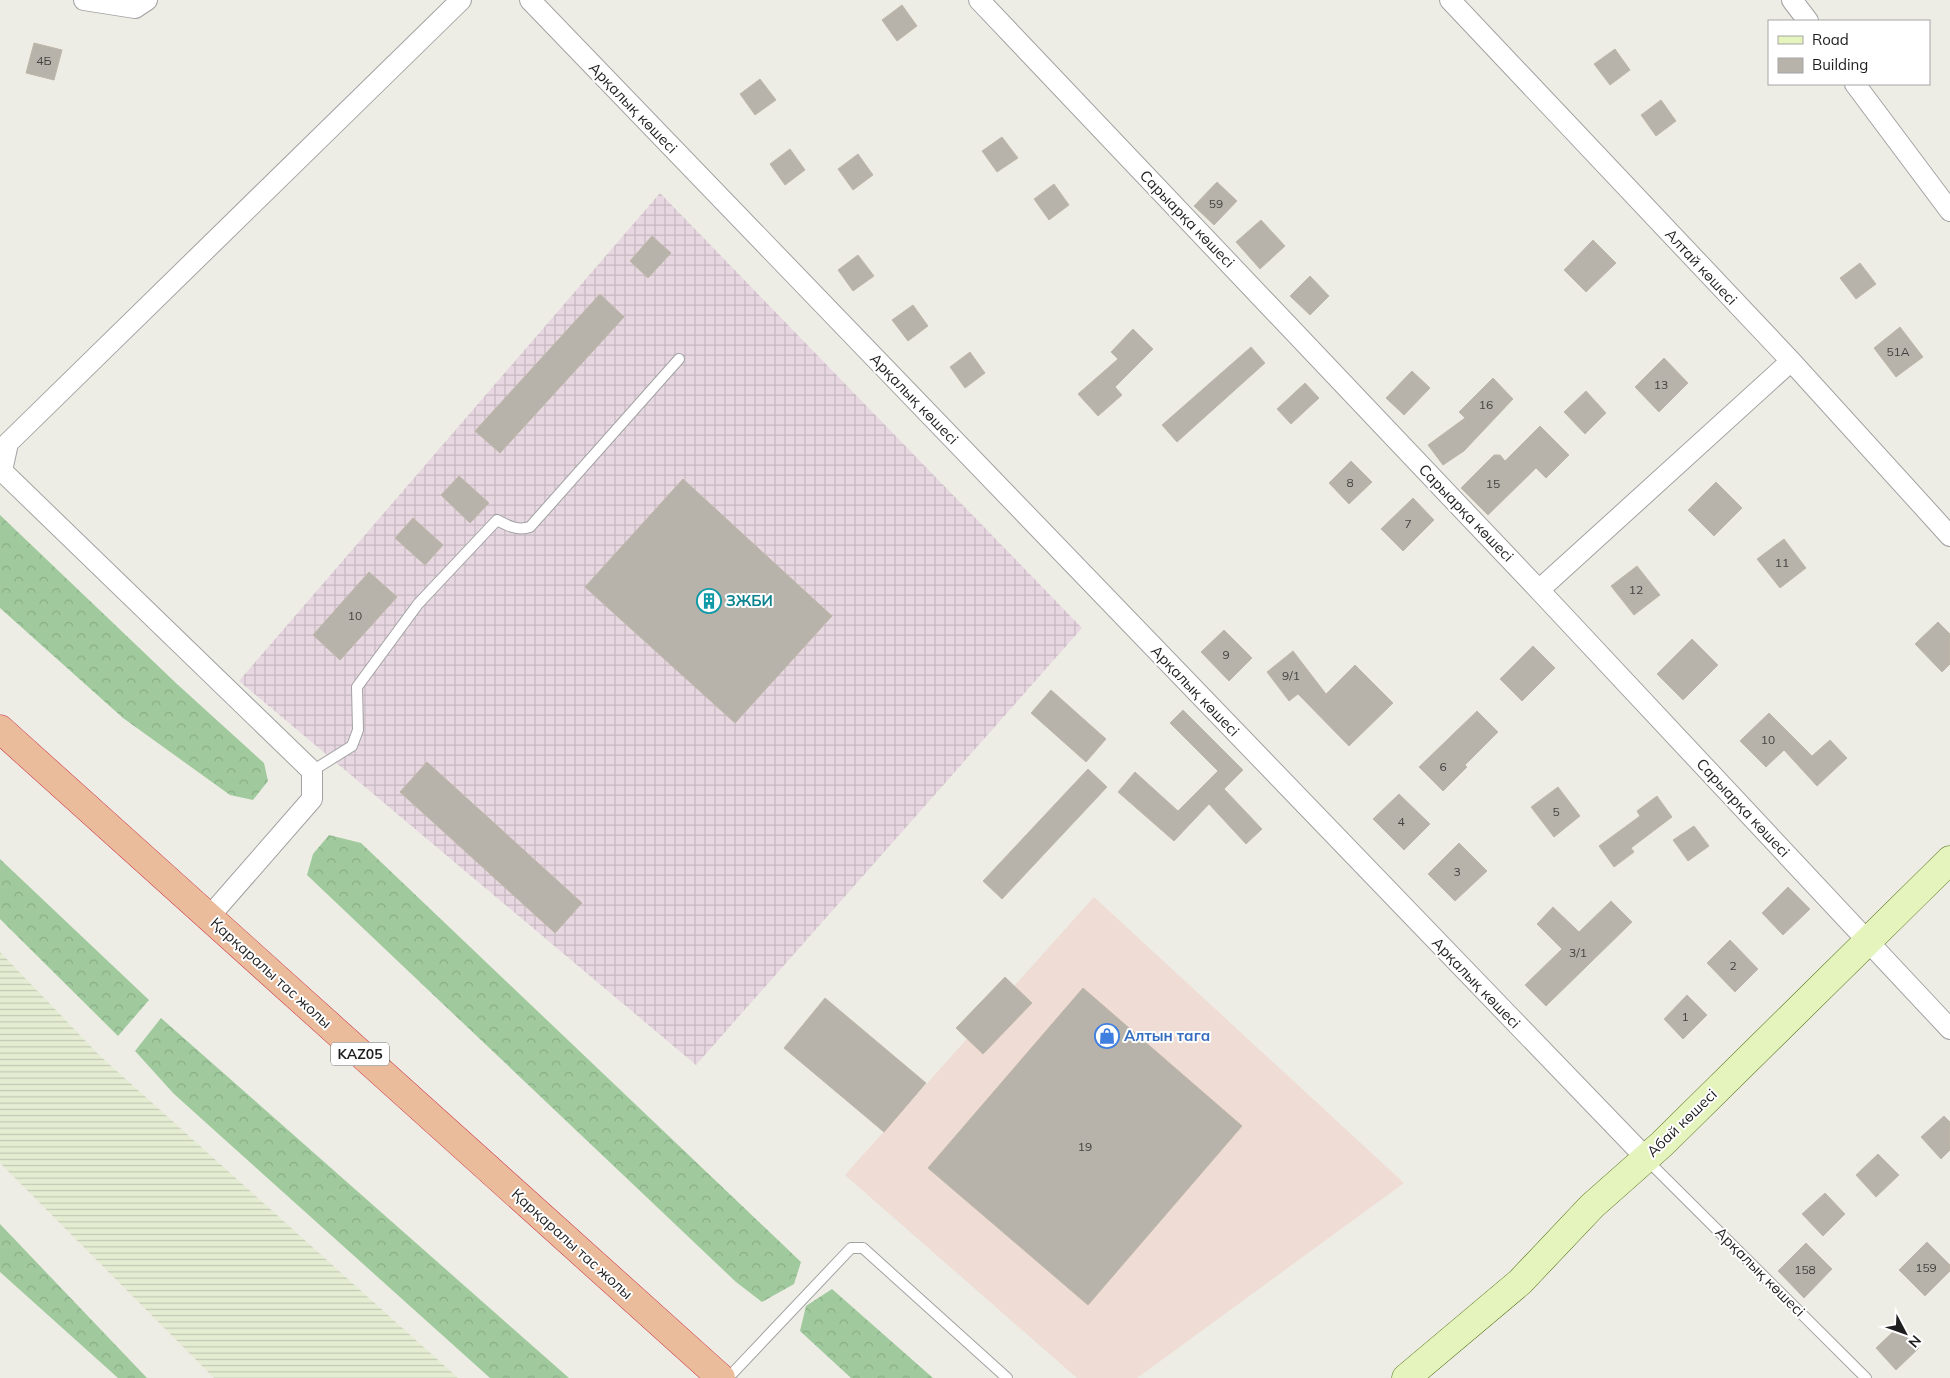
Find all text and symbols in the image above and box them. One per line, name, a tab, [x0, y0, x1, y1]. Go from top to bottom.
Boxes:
legend	[1768, 20, 1930, 85]
text: Road	[1812, 30, 1849, 49]
house number: 4Б	[36, 53, 52, 68]
text: Building	[1812, 55, 1868, 74]
street label: Арқалық көшесі	[585, 58, 682, 157]
street label: Сарыарқа көшесі	[1136, 166, 1239, 271]
house number: 59	[1209, 196, 1223, 211]
street label: Алтай көшесі	[1661, 225, 1741, 309]
house number: 51А	[1886, 344, 1910, 359]
street label: Арқалық көшесі	[866, 349, 963, 448]
house number: 13	[1654, 377, 1668, 392]
house number: 16	[1479, 397, 1493, 412]
street label: Сарыарқа көшесі	[1415, 460, 1518, 565]
house number: 8	[1346, 475, 1354, 490]
house number: 15	[1486, 476, 1500, 491]
house number: 7	[1404, 516, 1412, 531]
house number: 11	[1775, 555, 1789, 570]
house number: 12	[1629, 582, 1643, 597]
building icon: ЗЖБИ	[696, 588, 722, 614]
place label: ЗЖБИ	[726, 591, 773, 610]
house number: 10	[348, 608, 362, 623]
street label: Арқалық көшесі	[1147, 641, 1244, 740]
house number: 9	[1222, 647, 1230, 662]
house number: 9/1	[1282, 668, 1300, 683]
house number: 10	[1761, 732, 1775, 747]
street label: Сарыарқа көшесі	[1693, 754, 1794, 861]
house number: 6	[1439, 759, 1447, 774]
house number: 5	[1552, 804, 1560, 819]
house number: 4	[1397, 814, 1405, 829]
house number: 3	[1453, 864, 1461, 879]
street label: Қарқаралы тас жолы	[207, 913, 336, 1032]
street label: Арқалық көшесі	[1428, 933, 1525, 1032]
house number: 3/1	[1569, 945, 1587, 960]
house number: 2	[1729, 958, 1737, 973]
house number: 1	[1681, 1009, 1689, 1024]
shop icon: Алтын тага	[1094, 1023, 1120, 1049]
place label: Алтын тага	[1124, 1026, 1210, 1045]
road number: KАZ05	[331, 1042, 389, 1066]
street label: Абай көшесі	[1643, 1085, 1721, 1161]
house number: 19	[1078, 1139, 1092, 1154]
street label: Қарқаралы тас жолы	[508, 1184, 637, 1303]
street label: Арқалық көшесі	[1711, 1223, 1809, 1321]
house number: 159	[1915, 1260, 1937, 1275]
house number: 158	[1794, 1262, 1816, 1277]
north arrow	[1880, 1308, 1930, 1358]
text: N	[1905, 1332, 1925, 1351]

